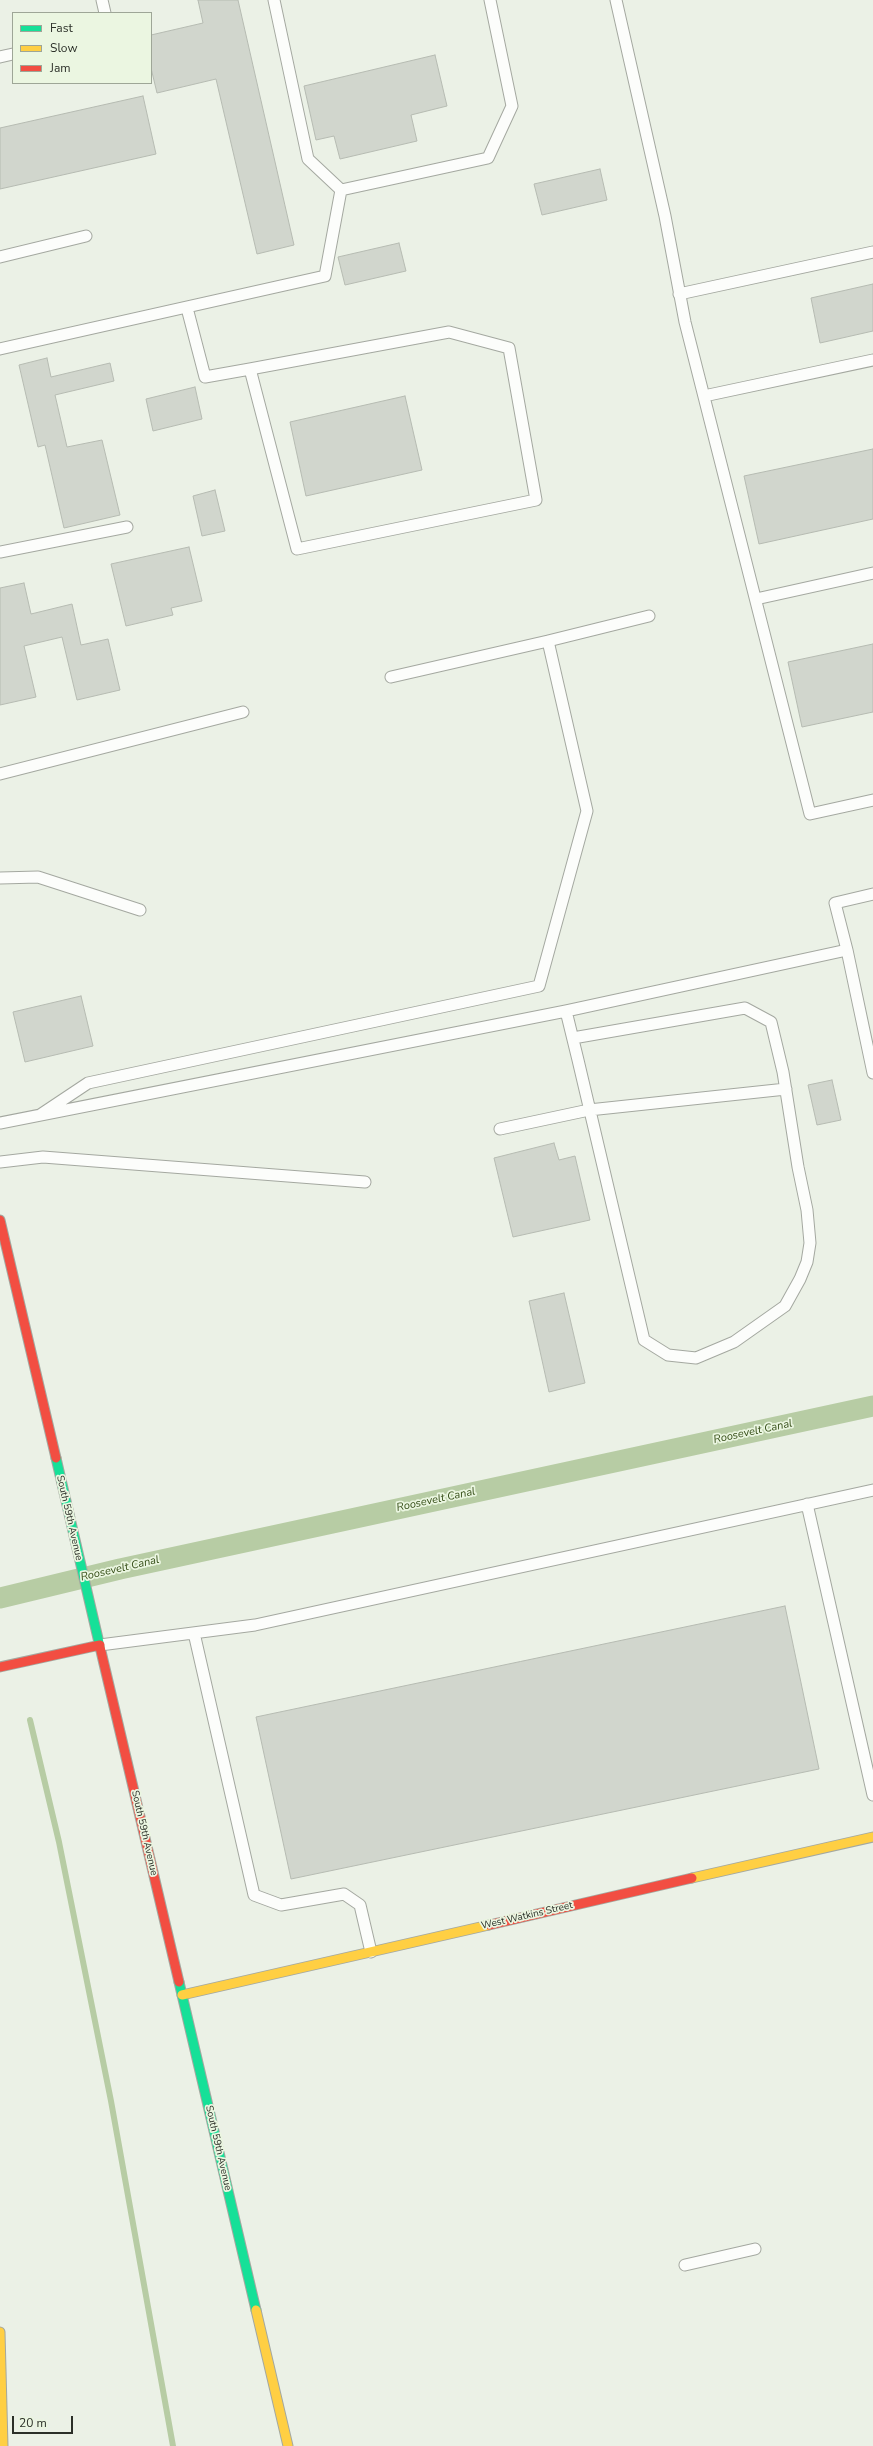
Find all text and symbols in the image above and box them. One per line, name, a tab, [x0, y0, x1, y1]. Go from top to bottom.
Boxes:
legend	[12, 12, 152, 84]
text: Fast	[50, 20, 73, 36]
text: Slow	[50, 40, 78, 56]
text: Jam	[50, 60, 71, 76]
water label: Roosevelt Canal	[712, 1417, 794, 1447]
street label: South 59th Avenue	[53, 1474, 85, 1562]
water label: Roosevelt Canal	[395, 1485, 477, 1515]
water label: Roosevelt Canal	[79, 1554, 161, 1584]
street label: South 59th Avenue	[128, 1789, 160, 1877]
street label: West Watkins Street	[480, 1900, 574, 1932]
street label: South 59th Avenue	[202, 2104, 234, 2192]
scale bar	[14, 2408, 75, 2434]
text: 20 m	[19, 2415, 47, 2431]

